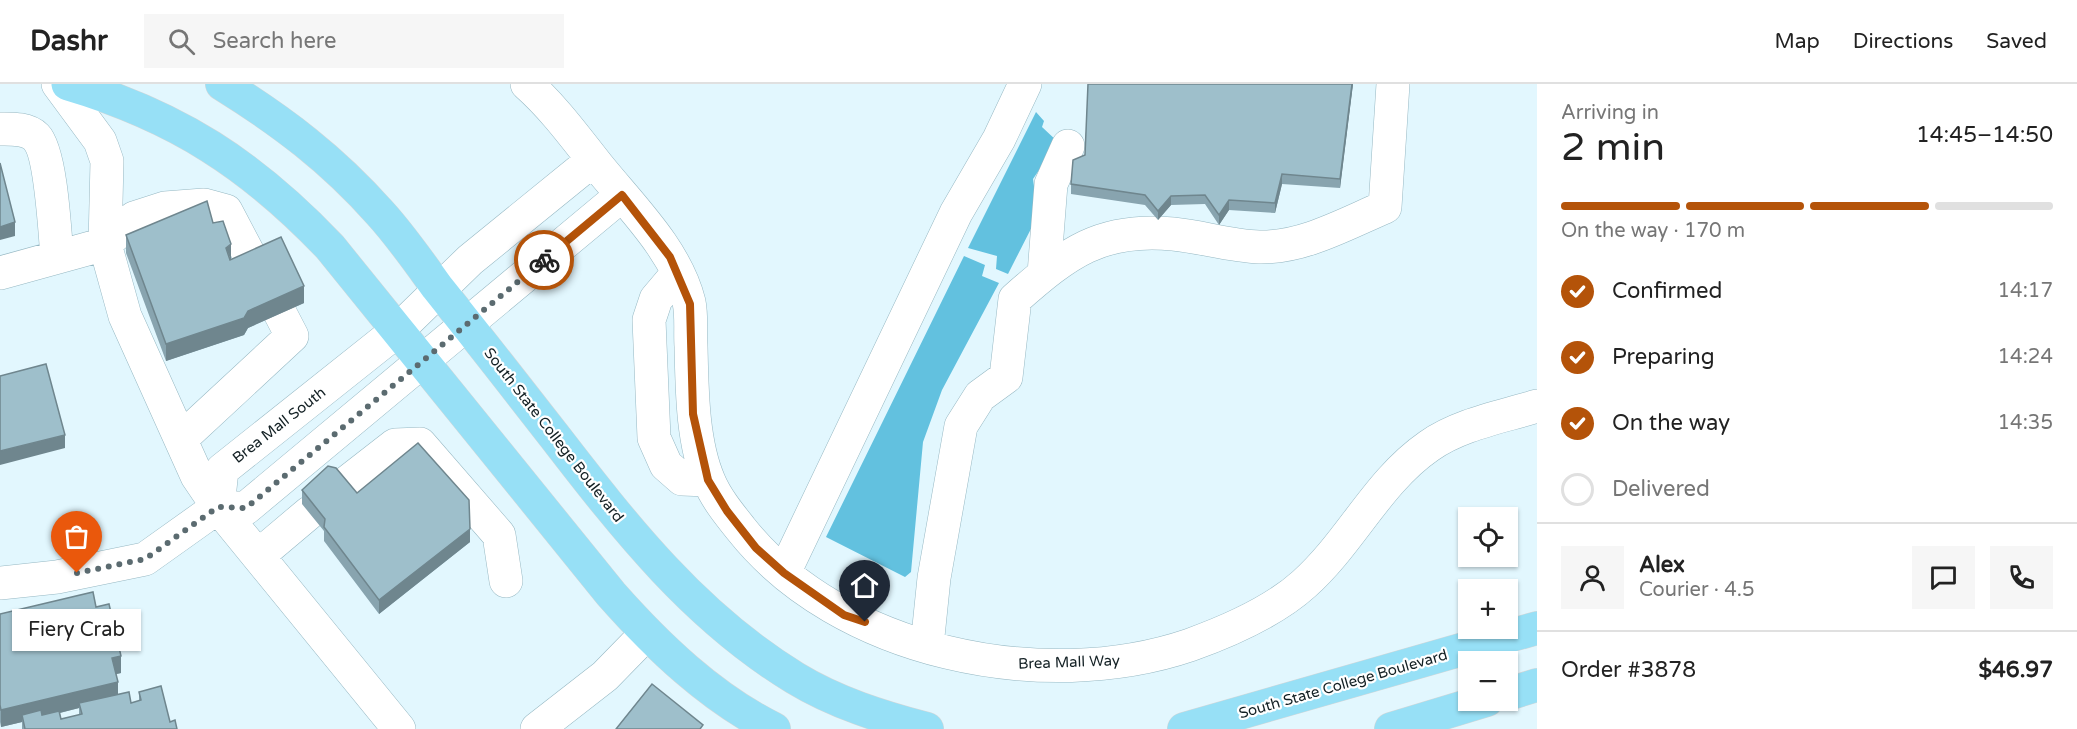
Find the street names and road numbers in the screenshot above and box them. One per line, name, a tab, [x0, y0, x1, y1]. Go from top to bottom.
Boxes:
street label: South State College Boulevard	[480, 344, 628, 526]
street label: Brea Mall South	[229, 383, 329, 467]
street label: South State College Boulevard	[1237, 646, 1449, 722]
street label: Brea Mall Way	[1018, 651, 1120, 673]

